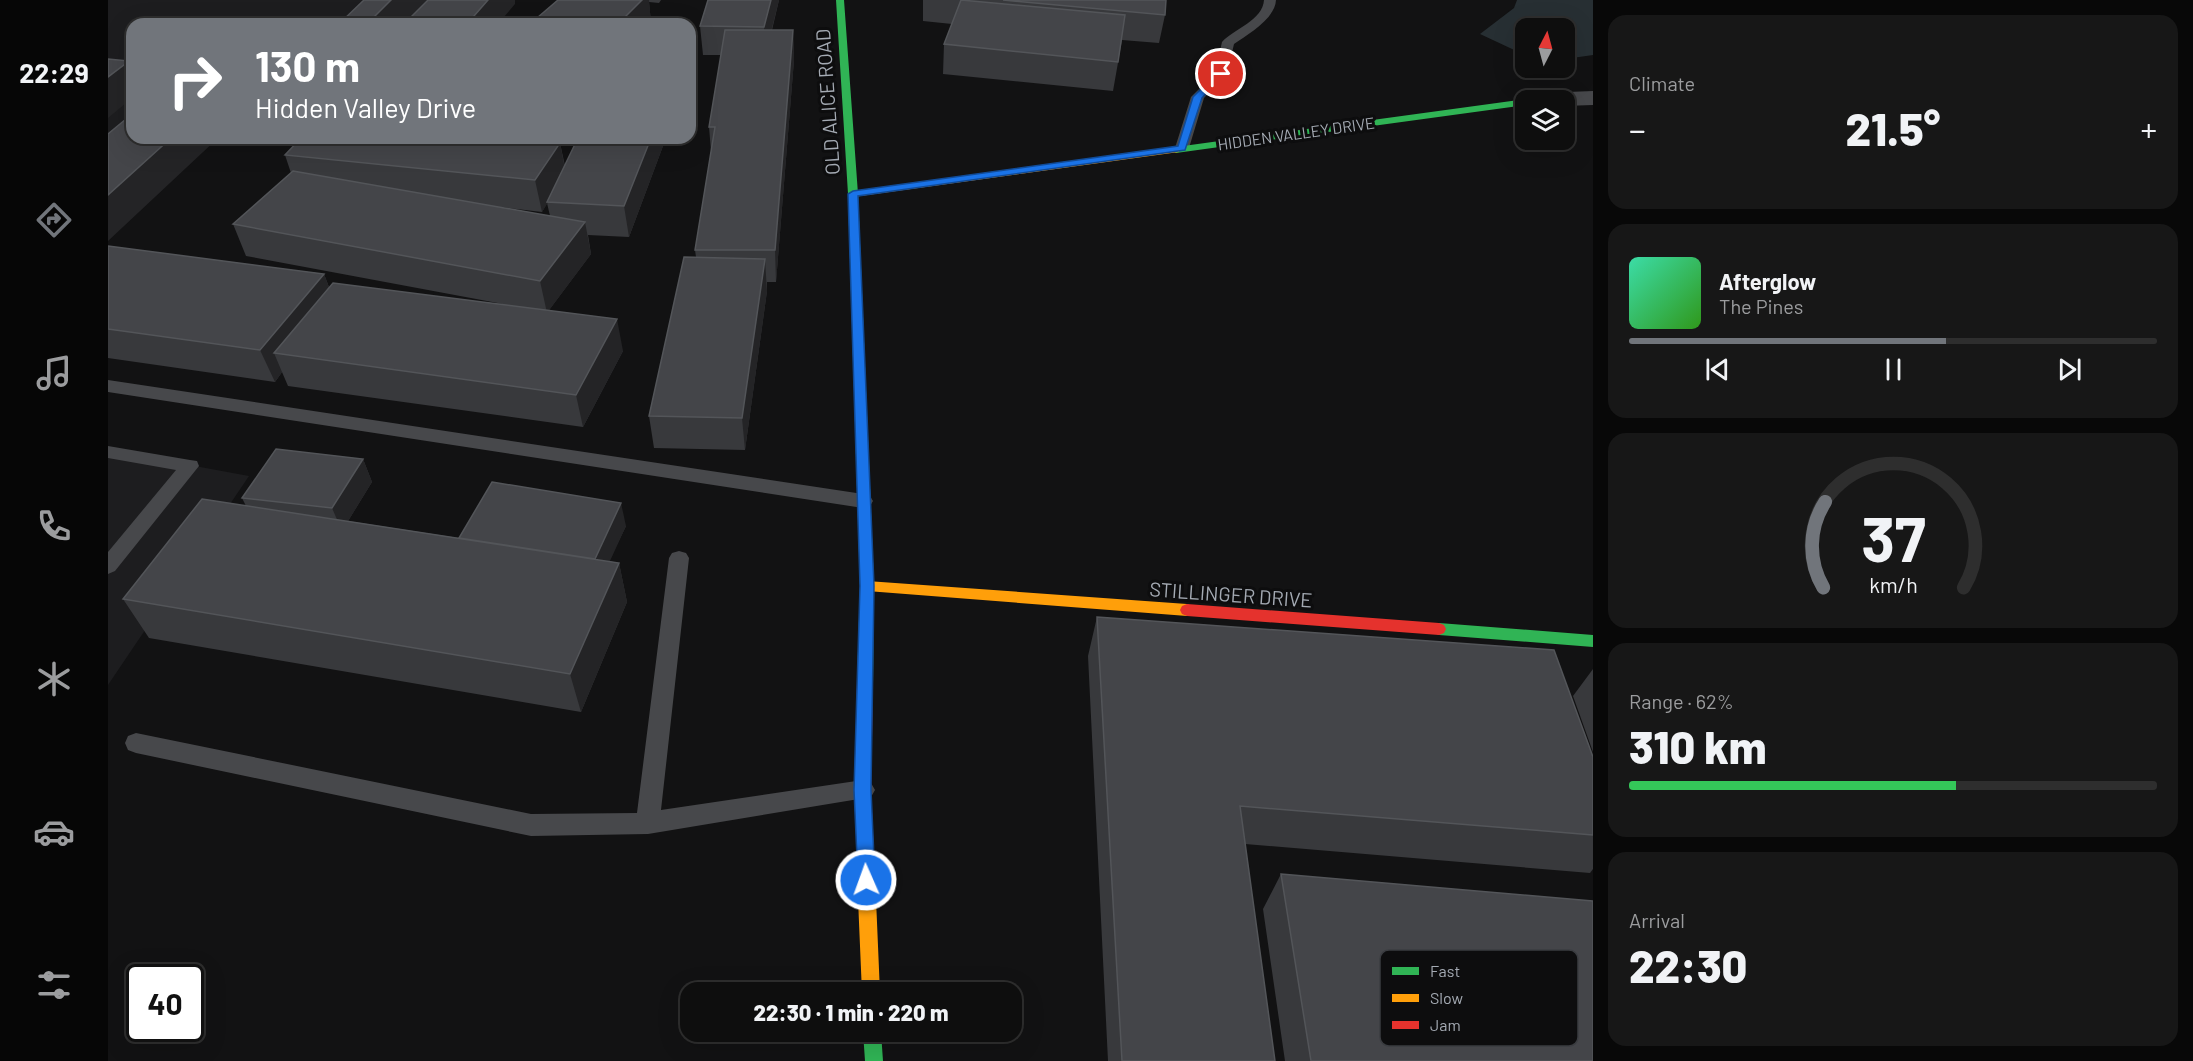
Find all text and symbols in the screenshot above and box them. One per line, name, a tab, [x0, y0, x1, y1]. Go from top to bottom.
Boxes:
north arrow	[1515, 18, 1575, 78]
map controls	[1515, 18, 1575, 150]
street label: OLD ALICE ROAD	[810, 28, 844, 176]
text: 130 m	[255, 40, 360, 90]
icon: right	[156, 42, 234, 120]
pin	[1195, 48, 1246, 99]
text: 22:29	[19, 56, 89, 88]
icon: arrive	[1204, 57, 1237, 90]
text: Climate	[1629, 71, 1695, 95]
button: layers	[1515, 90, 1575, 150]
text: Hidden Valley Drive	[255, 91, 476, 123]
text: 21.5°	[1846, 101, 1940, 155]
text: −	[1629, 109, 1646, 149]
text: +	[2141, 109, 2157, 149]
street label: HIDDEN VALLEY DRIVE	[1216, 113, 1376, 153]
icon: directions	[33, 199, 75, 241]
text: Afterglow	[1719, 268, 1816, 294]
text: The Pines	[1719, 294, 1803, 318]
icon: music	[33, 352, 75, 394]
icon: previous	[1701, 353, 1734, 386]
icon: pause	[1877, 353, 1910, 386]
icon: next	[2053, 353, 2086, 386]
text: 37	[1861, 500, 1925, 574]
icon: phone	[33, 505, 75, 547]
text: km/h	[1869, 572, 1917, 597]
street label: STILLINGER DRIVE	[1149, 576, 1313, 612]
icon: climate	[33, 658, 75, 700]
text: Range · 62%	[1629, 689, 1734, 713]
text: 310 km	[1629, 719, 1767, 773]
icon: car	[33, 811, 75, 853]
position arrow	[834, 848, 898, 912]
text: Arrival	[1629, 908, 1685, 932]
text: 22:30	[1629, 938, 1747, 992]
legend	[1380, 950, 1578, 1046]
text: Fast	[1430, 961, 1460, 980]
icon: filters	[33, 964, 75, 1006]
speed limit sign: 40	[126, 964, 204, 1042]
text: Slow	[1430, 988, 1463, 1007]
text: 22:30 · 1 min · 220 m	[754, 999, 948, 1025]
text: Jam	[1430, 1015, 1461, 1034]

